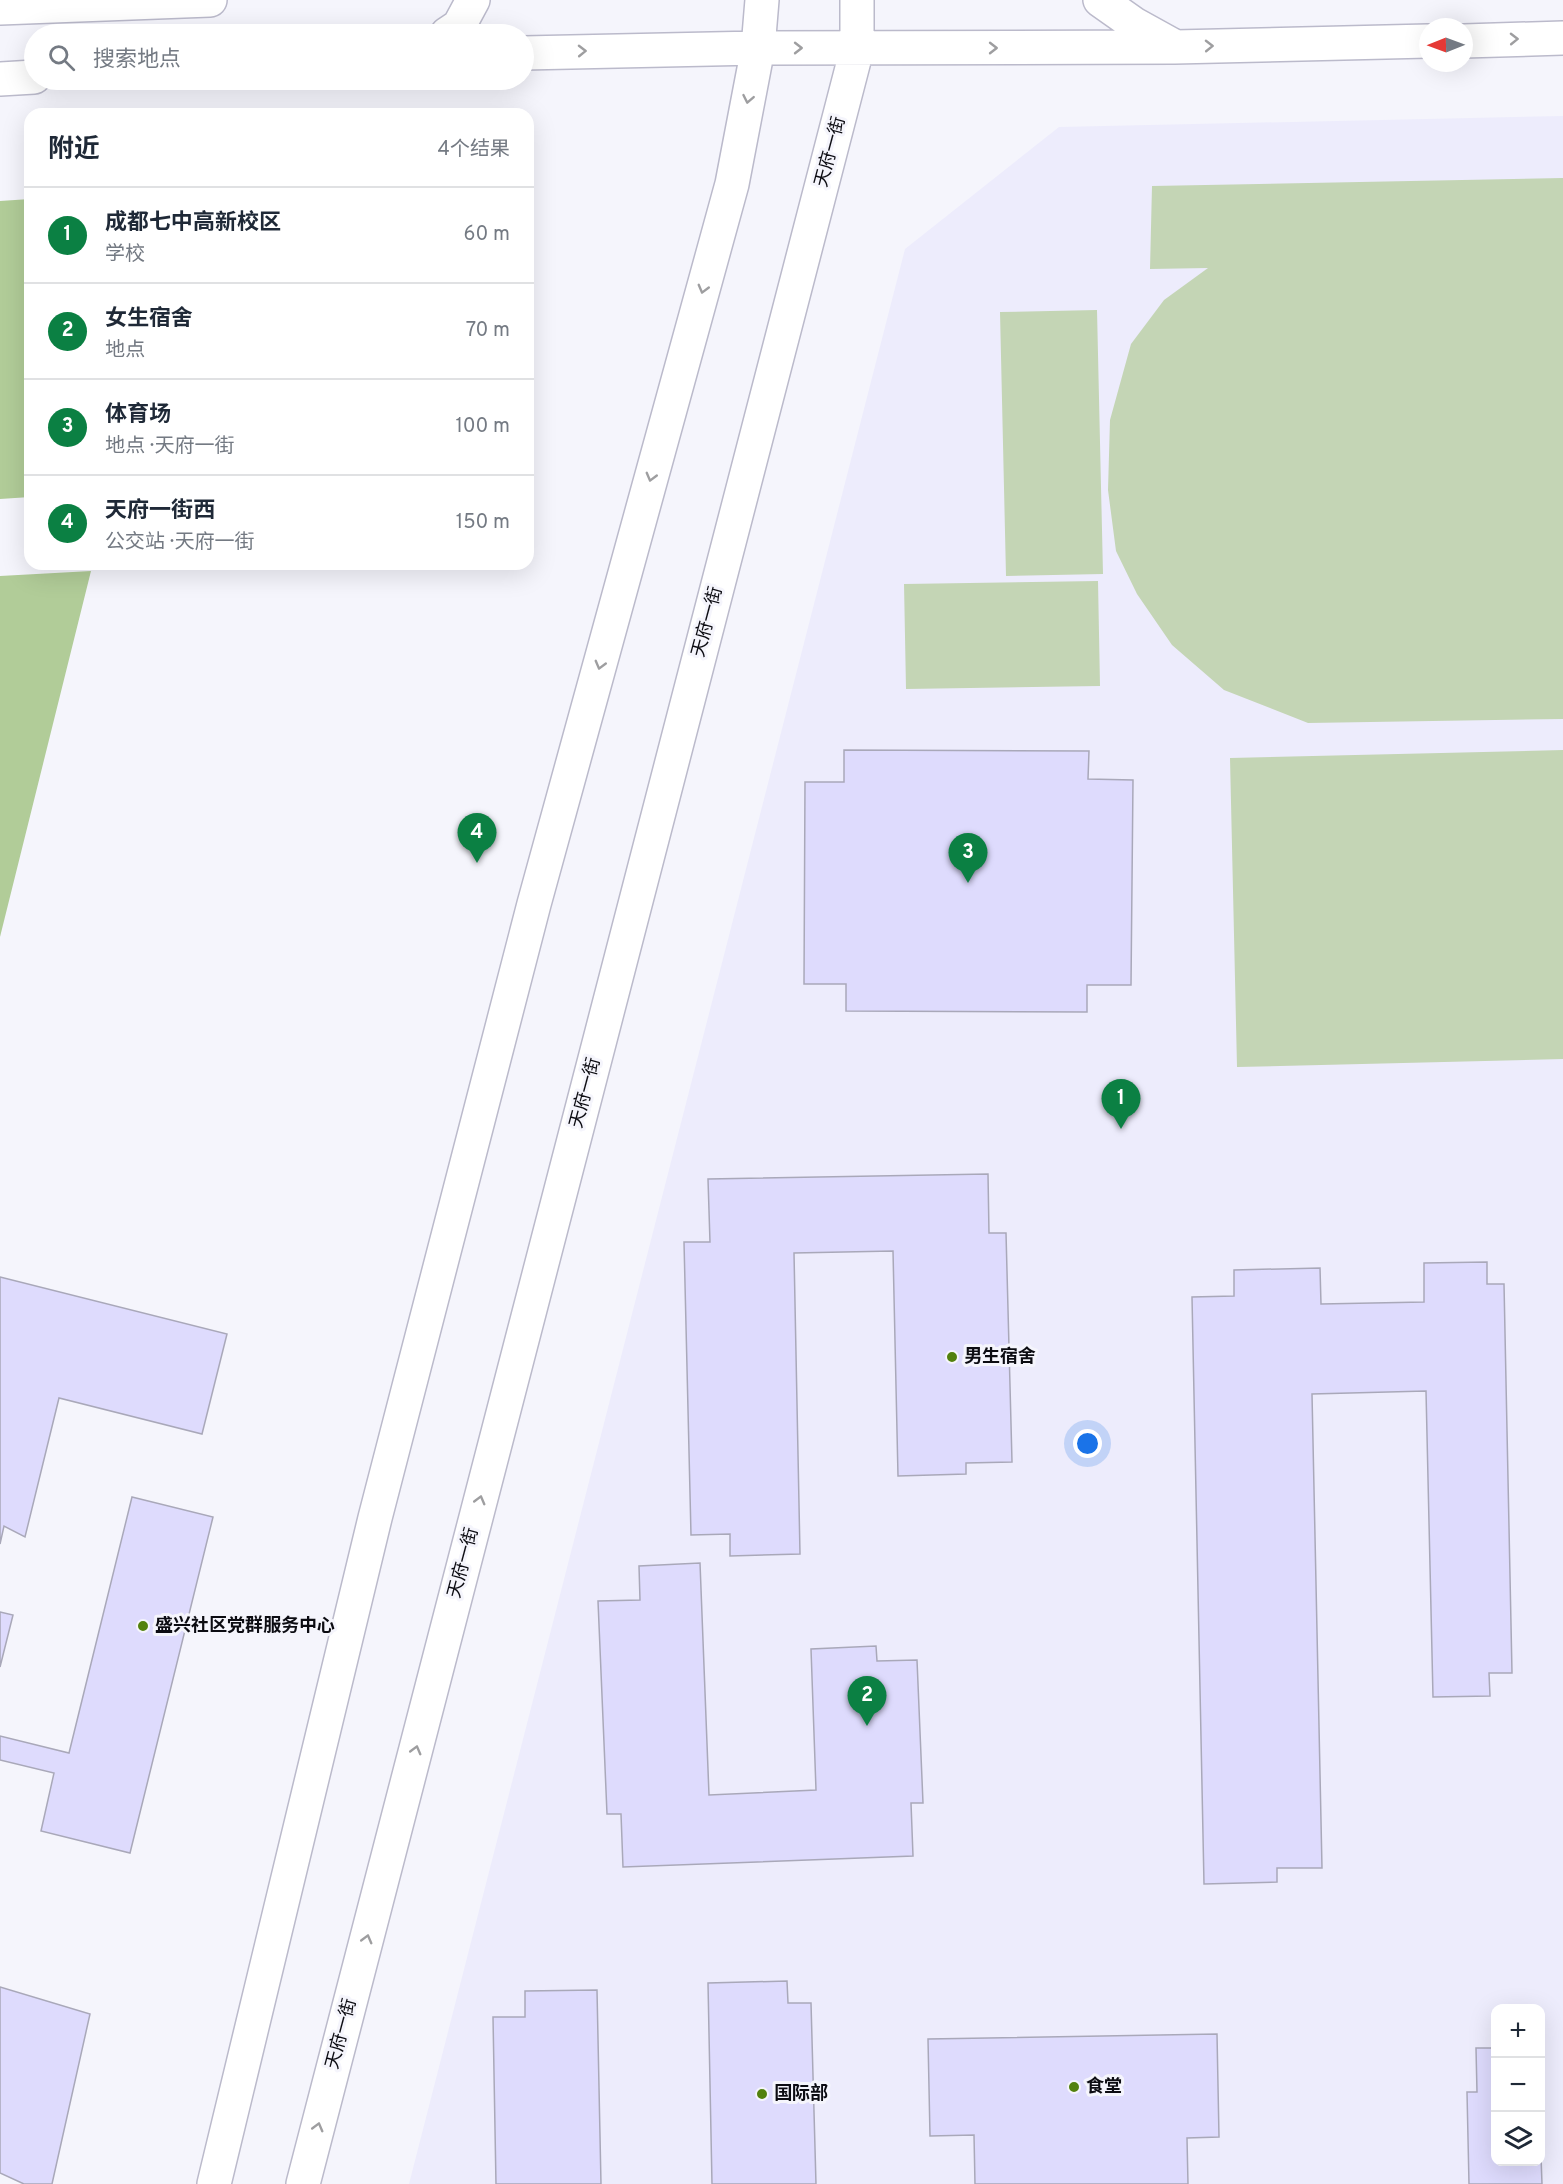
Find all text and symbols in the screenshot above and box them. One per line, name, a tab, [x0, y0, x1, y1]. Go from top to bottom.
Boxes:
north arrow	[1419, 18, 1473, 72]
search box	[24, 24, 534, 90]
one-way arrow	[1509, 33, 1518, 46]
one-way arrow	[1204, 40, 1213, 52]
icon: search	[45, 41, 78, 74]
one-way arrow	[793, 42, 802, 55]
one-way arrow	[988, 42, 997, 54]
one-way arrow	[577, 45, 586, 58]
text: 搜索地点	[93, 47, 181, 74]
one-way arrow	[742, 94, 755, 104]
street label: 天府一街	[811, 114, 851, 190]
text: 附近	[48, 134, 100, 167]
text: 4个结果	[438, 137, 510, 163]
text: 成都七中高新校区	[105, 210, 281, 237]
text: 1	[64, 222, 72, 248]
text: 60 m	[464, 222, 510, 248]
text: 学校	[105, 242, 145, 268]
one-way arrow	[698, 283, 710, 294]
text: 女生宿舍	[105, 306, 193, 333]
text: 2	[61, 318, 74, 344]
text: 70 m	[466, 318, 510, 344]
text: 地点	[105, 338, 145, 364]
text: 体育场	[105, 402, 171, 429]
text: 3	[62, 414, 74, 440]
text: 100 m	[455, 414, 510, 440]
text: 地点 · 天府一街	[105, 434, 234, 460]
one-way arrow	[646, 471, 658, 482]
text: 天府一街西	[105, 498, 215, 525]
text: 4	[61, 510, 74, 536]
text: 150 m	[456, 510, 510, 536]
text: 公交站 · 天府一街	[105, 530, 254, 556]
street label: 天府一街	[688, 584, 728, 660]
one-way arrow	[594, 660, 607, 670]
pin: 4	[458, 814, 496, 863]
pin: 3	[948, 834, 988, 883]
street label: 天府一街	[566, 1055, 606, 1131]
pin: 1	[1102, 1080, 1140, 1129]
place label: 男生宿舍	[964, 1346, 1036, 1369]
marker: 男生宿舍	[945, 1350, 959, 1364]
your location	[1073, 1429, 1102, 1458]
one-way arrow	[473, 1495, 486, 1505]
street label: 天府一街	[444, 1525, 484, 1601]
place label: 盛兴社区党群服务中心	[155, 1615, 335, 1638]
marker: 盛兴社区党群服务中心	[136, 1619, 150, 1633]
pin: 2	[848, 1676, 886, 1726]
one-way arrow	[408, 1745, 421, 1755]
one-way arrow	[359, 1934, 372, 1944]
street label: 天府一街	[322, 1996, 362, 2072]
map controls	[1491, 2004, 1545, 2166]
button: +	[1491, 2004, 1545, 2058]
button: −	[1491, 2058, 1545, 2112]
place label: 食堂	[1086, 2076, 1122, 2099]
marker: 食堂	[1067, 2080, 1081, 2094]
place label: 国际部	[774, 2083, 828, 2106]
marker: 国际部	[755, 2087, 769, 2101]
button: layers	[1491, 2112, 1545, 2166]
one-way arrow	[310, 2123, 323, 2133]

